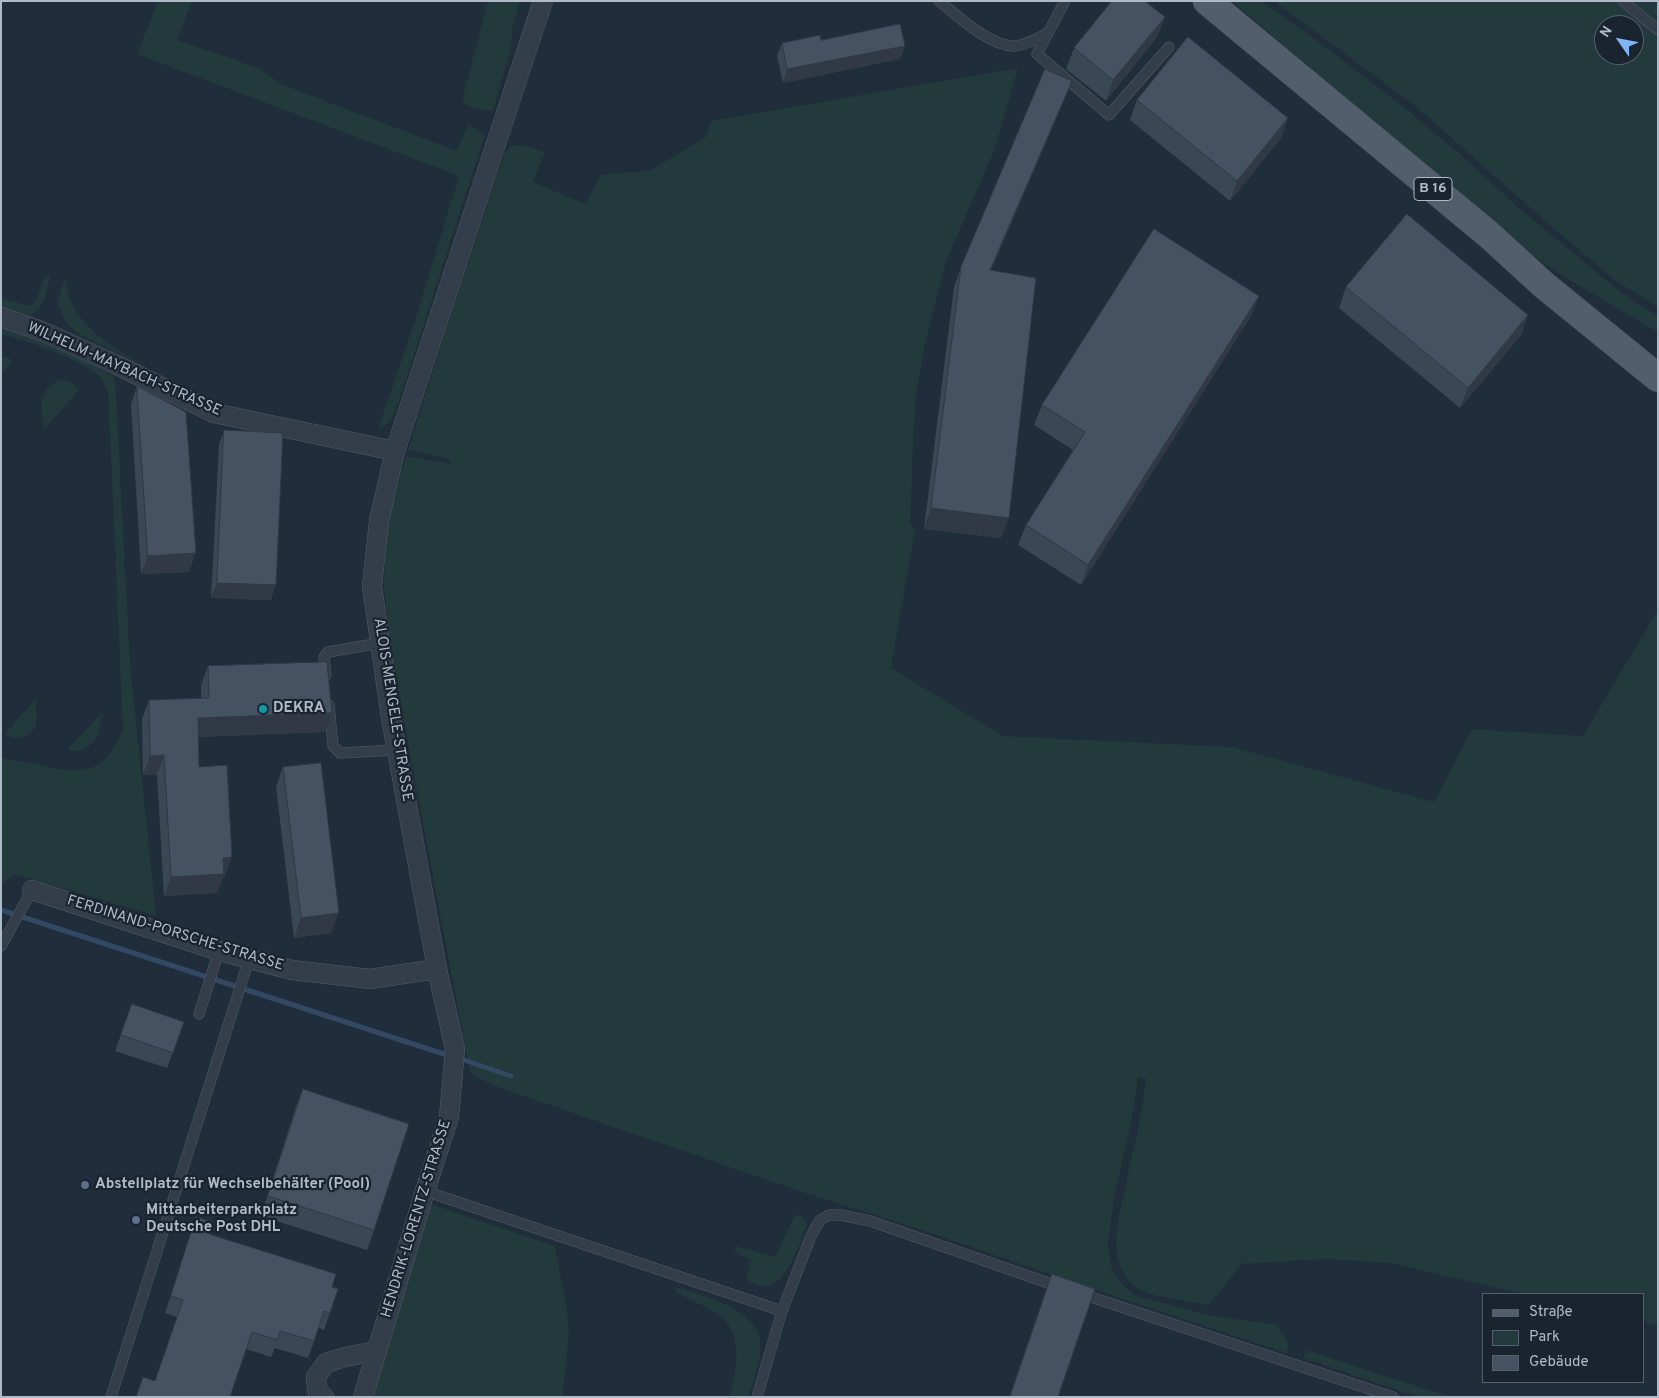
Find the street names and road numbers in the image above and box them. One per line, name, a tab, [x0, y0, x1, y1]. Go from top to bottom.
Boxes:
road number: B 16	[1414, 178, 1452, 200]
street label: WILHELM-MAYBACH-STRASSE	[24, 319, 224, 421]
street label: ALOIS-MENGELE-STRASSE	[369, 617, 415, 803]
street label: FERDINAND-PORSCHE-STRASSE	[64, 892, 286, 976]
street label: HENDRIK-LORENTZ-STRASSE	[378, 1118, 456, 1320]

